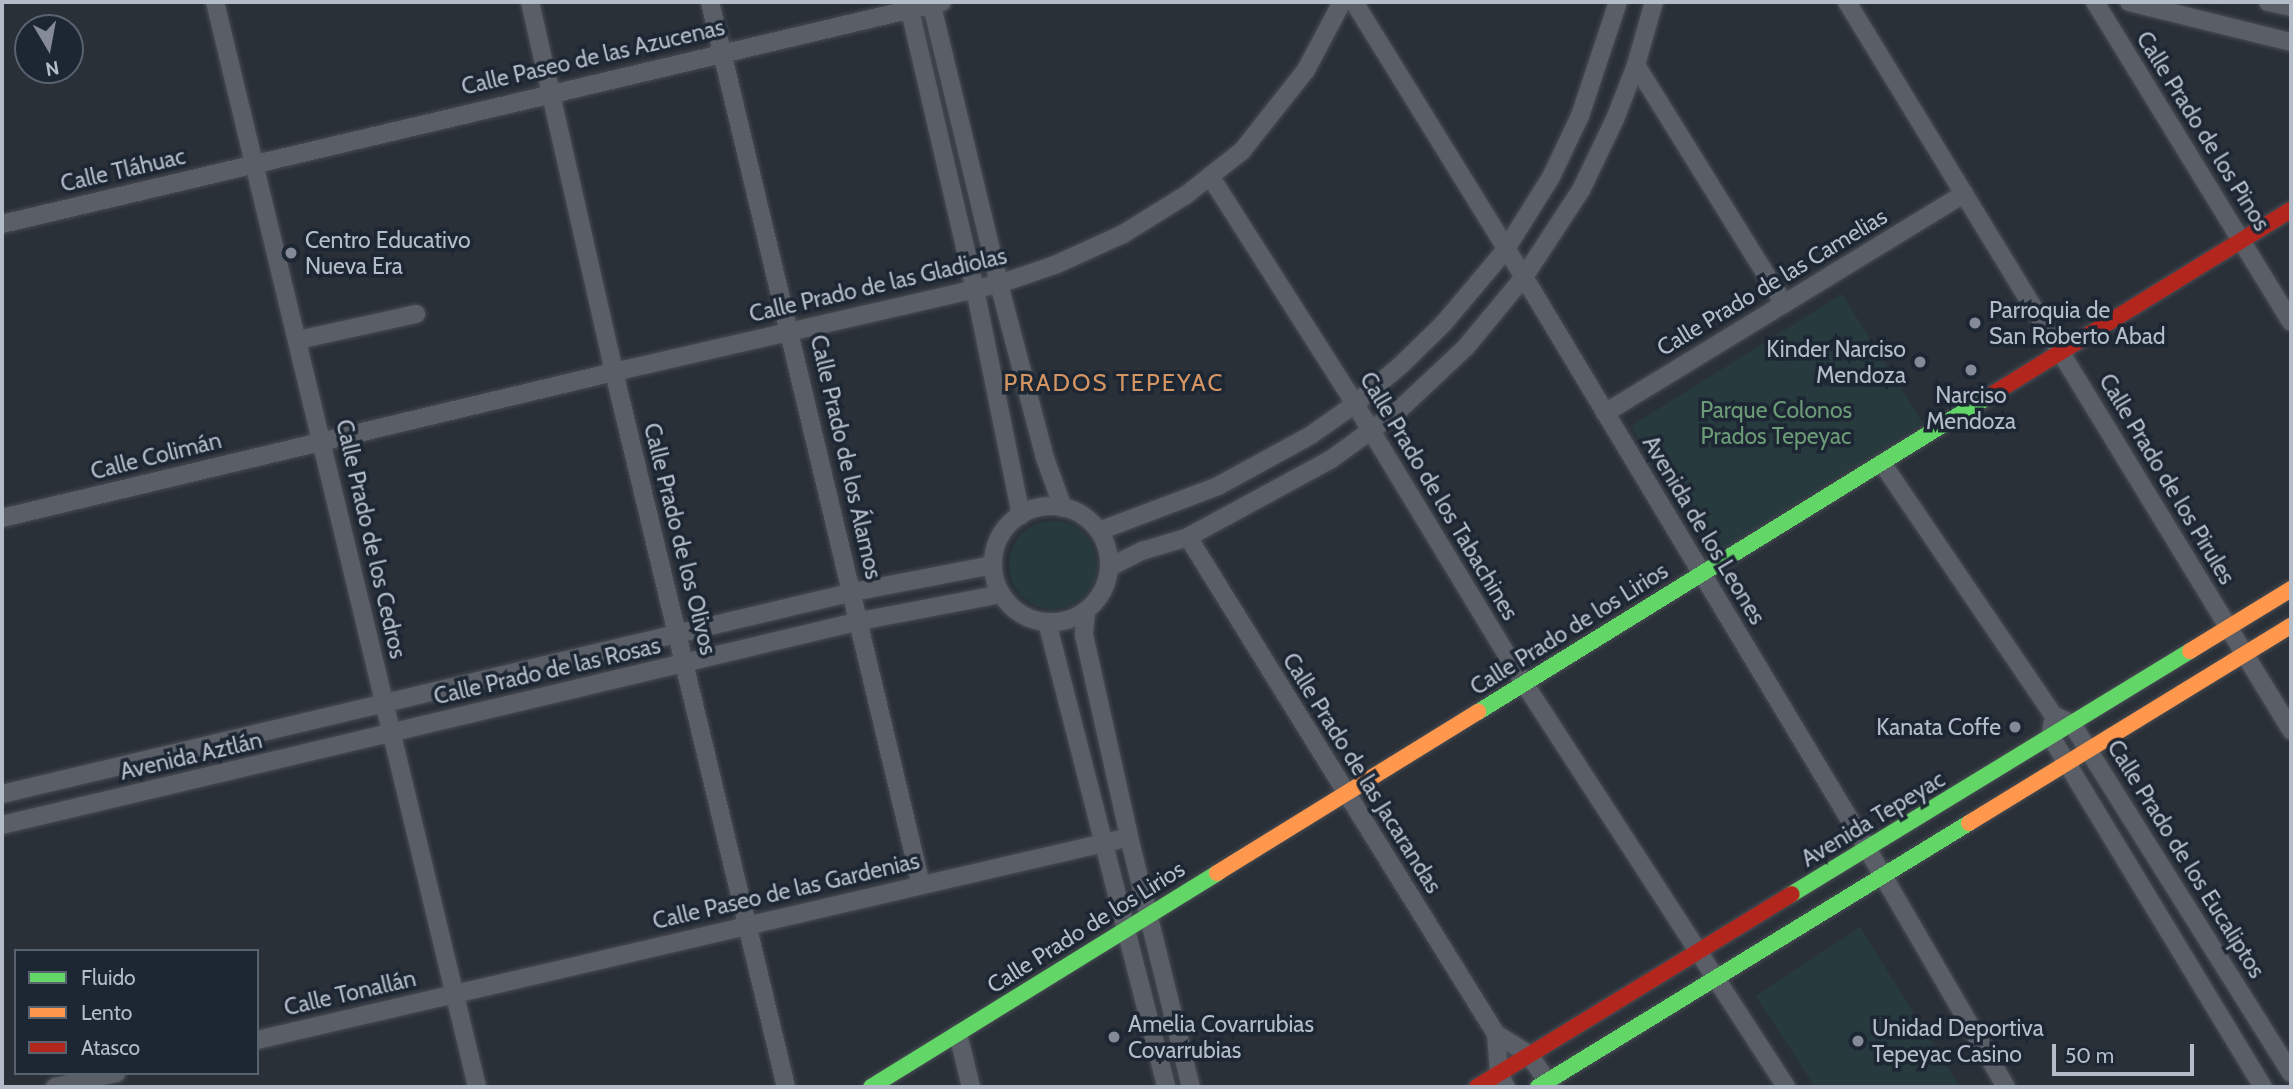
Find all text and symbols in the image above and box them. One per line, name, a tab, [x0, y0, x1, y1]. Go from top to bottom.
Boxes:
street label: Calle Paseo de las Azucenas	[459, 13, 727, 101]
north arrow	[14, 14, 84, 84]
street label: Calle Prado de los Pinos	[2130, 26, 2276, 236]
text: N	[44, 56, 61, 81]
street label: Calle Tláhuac	[58, 142, 188, 198]
street label: Calle Prado de las Camelias	[1652, 202, 1892, 362]
place label: Centro Educativo Nueva Era	[305, 226, 471, 280]
street label: Calle Prado de las Gladiolas	[746, 242, 1010, 328]
marker: Centro Educativo Nueva Era	[283, 245, 299, 261]
place label: Parroquia de San Roberto Abad	[1989, 296, 2166, 350]
marker: Parroquia de San Roberto Abad	[1967, 315, 1983, 331]
street label: Calle Prado de los Álamos	[804, 332, 888, 582]
place label: Kinder Narciso Mendoza	[1766, 335, 1906, 389]
marker: Kinder Narciso Mendoza	[1912, 354, 1928, 370]
marker: Narciso Mendoza	[1963, 362, 1979, 378]
street label: Calle Prado de los Tabachines	[1354, 367, 1524, 625]
district label: PRADOS TEPEYAC	[1005, 369, 1223, 397]
street label: Calle Prado de los Pirules	[2093, 369, 2241, 589]
place label: Narciso Mendoza	[1926, 381, 2016, 435]
park label: Parque Colonos Prados Tepeyac	[1700, 396, 1852, 450]
street label: Calle Prado de los Cedros	[330, 417, 412, 661]
street label: Calle Prado de los Olivos	[638, 420, 722, 658]
street label: Calle Colimán	[88, 426, 224, 486]
street label: Avenida de los Leones	[1637, 431, 1771, 629]
street label: Calle Prado de los Lirios	[1465, 557, 1673, 701]
street label: Calle Prado de las Rosas	[431, 631, 663, 711]
street label: Calle Prado de las Jacarandas	[1277, 648, 1447, 898]
place label: Kanata Coffe	[1876, 713, 2001, 741]
marker: Kanata Coffe	[2007, 719, 2023, 735]
street label: Avenida Aztlán	[117, 726, 265, 786]
street label: Calle Prado de los Eucaliptos	[2101, 735, 2271, 983]
street label: Avenida Tepeyac	[1796, 765, 1950, 873]
street label: Calle Paseo de las Gardenias	[650, 847, 922, 935]
street label: Calle Prado de los Lirios	[982, 855, 1190, 999]
legend	[14, 949, 259, 1075]
street label: Calle Tonallán	[281, 964, 419, 1022]
text: Fluido	[81, 965, 136, 990]
text: Lento	[81, 1000, 132, 1025]
place label: Amelia Covarrubias Covarrubias	[1128, 1010, 1314, 1064]
place label: Unidad Deportiva Tepeyac Casino	[1872, 1014, 2044, 1068]
marker: Amelia Covarrubias Covarrubias	[1106, 1029, 1122, 1045]
scale bar	[2055, 1030, 2197, 1074]
marker: Unidad Deportiva Tepeyac Casino	[1850, 1033, 1866, 1049]
text: Atasco	[81, 1035, 140, 1060]
text: 50 m	[2065, 1043, 2114, 1068]

